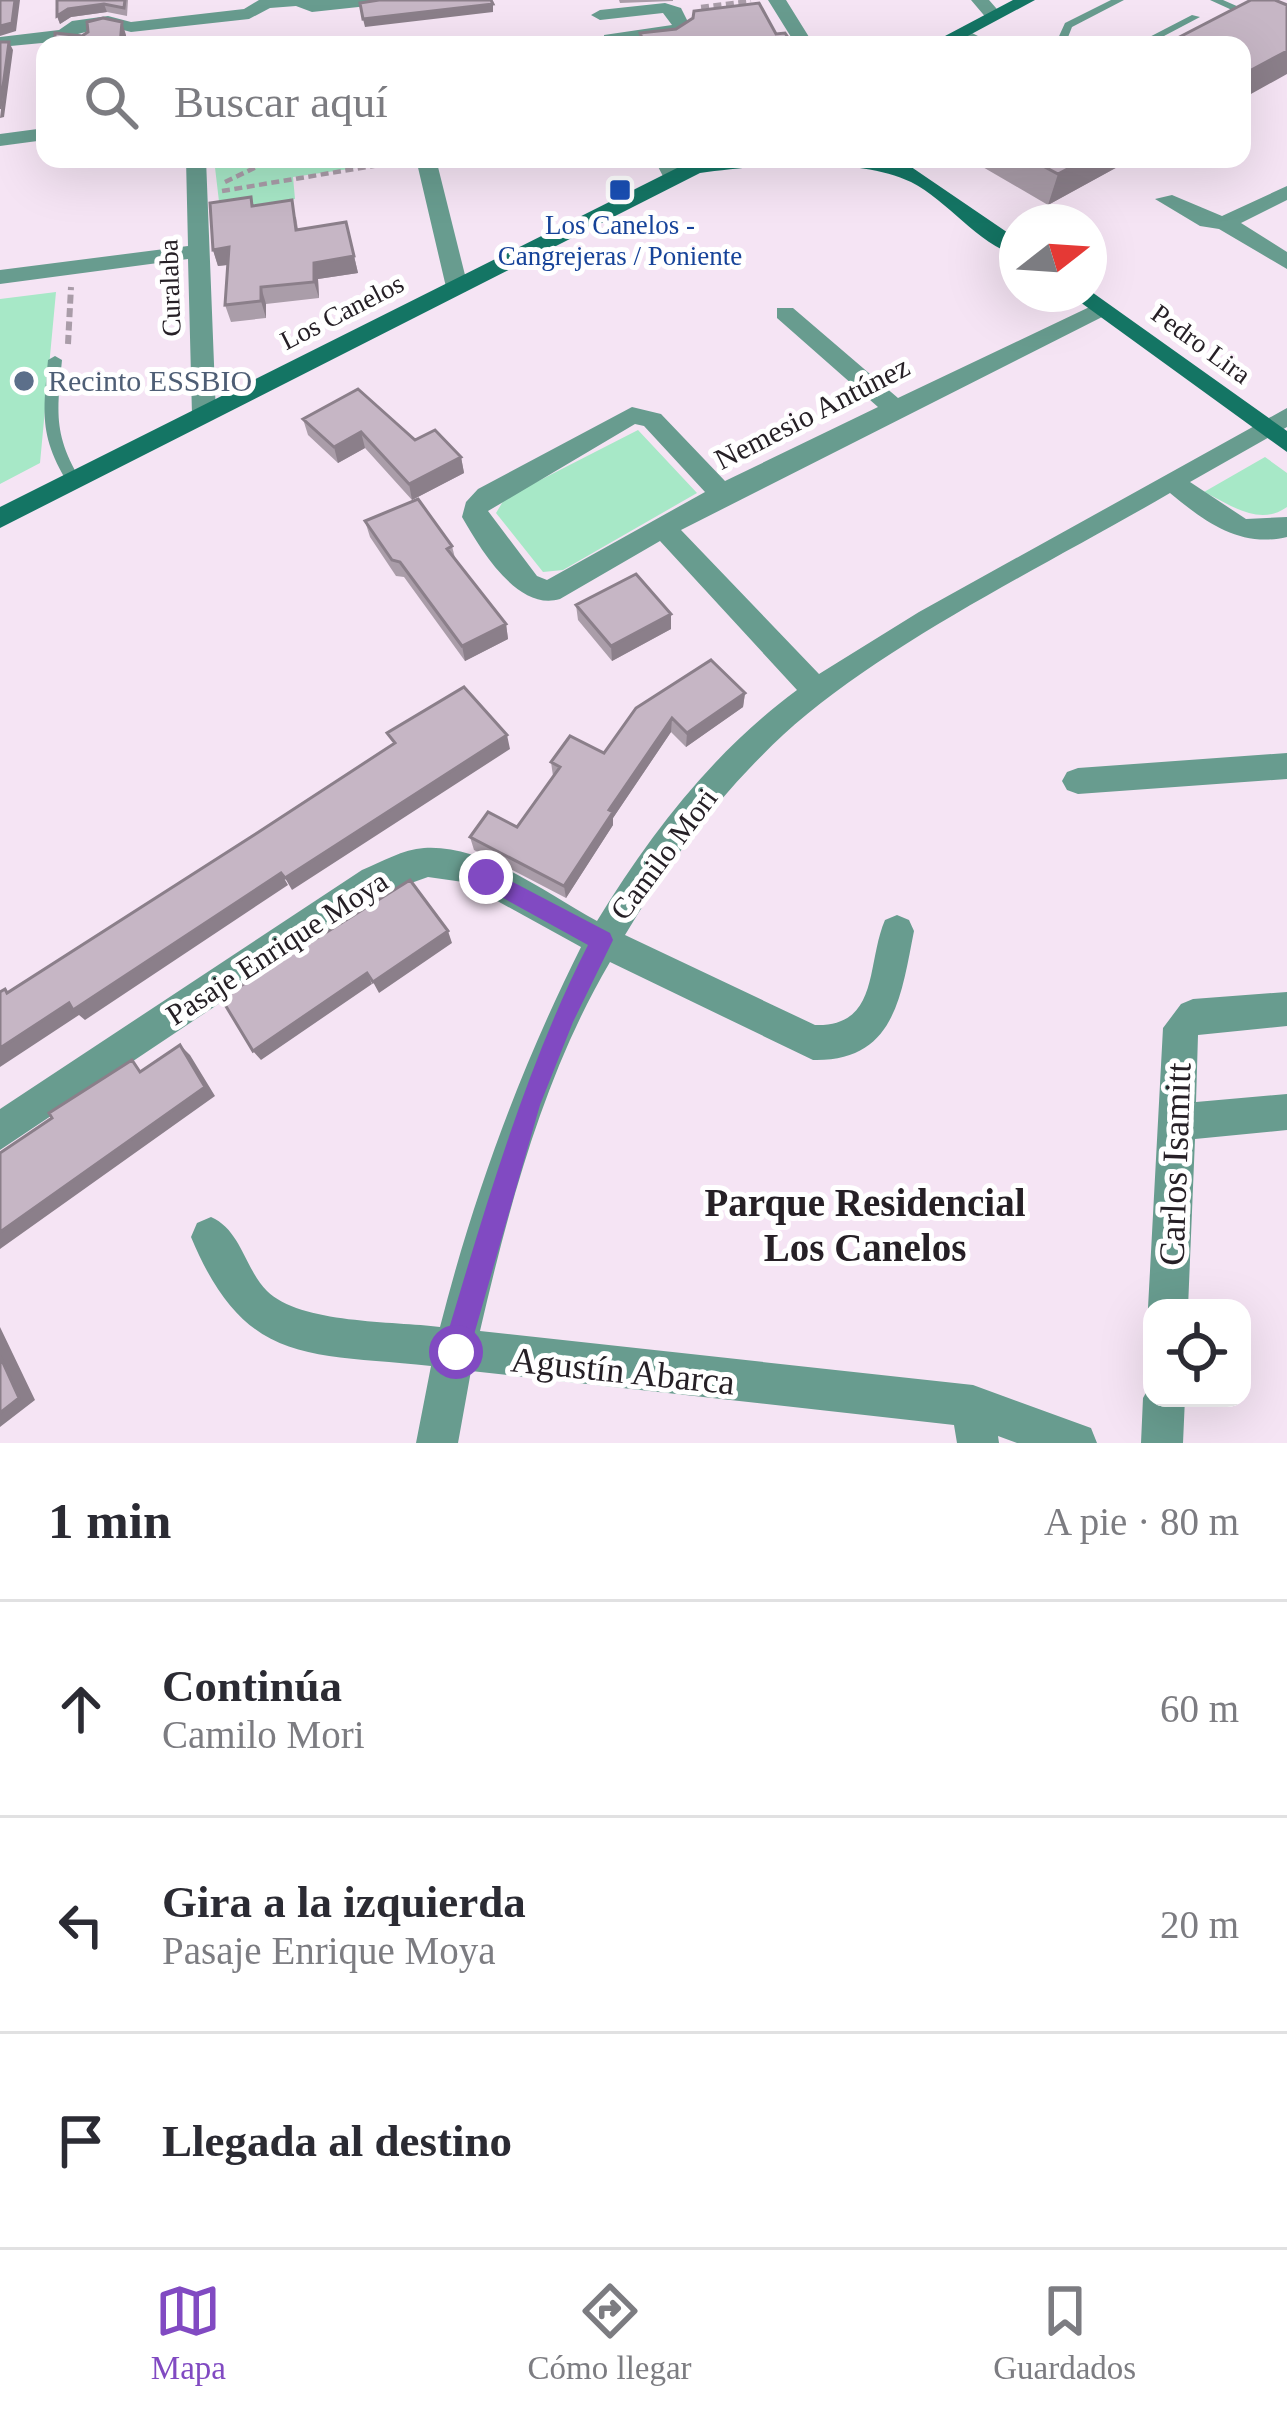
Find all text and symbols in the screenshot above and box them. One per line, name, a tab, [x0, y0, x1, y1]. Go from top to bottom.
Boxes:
search box	[36, 36, 1251, 168]
icon: search	[78, 69, 144, 135]
text: Buscar aquí	[174, 77, 388, 127]
marker: Los Canelos - Cangrejeras / Poniente	[607, 177, 633, 203]
north arrow	[999, 204, 1107, 312]
place label: Los Canelos - Cangrejeras / Poniente	[498, 210, 742, 271]
street label: Curalaba	[153, 239, 187, 337]
street label: Los Canelos	[275, 268, 409, 356]
street label: Pedro Lira	[1146, 298, 1256, 390]
street label: Nemesio Antúnez	[709, 349, 915, 476]
place label: Recinto ESSBIO	[48, 364, 252, 397]
marker: Recinto ESSBIO	[11, 368, 37, 394]
street label: Camilo Mori	[604, 782, 724, 926]
route end	[459, 850, 513, 904]
street label: Pasaje Enrique Moya	[160, 864, 393, 1031]
street label: Carlos Isamitt	[1151, 1062, 1199, 1266]
district label: Parque Residencial Los Canelos	[704, 1181, 1026, 1269]
map controls	[1143, 1299, 1251, 1407]
button: locate	[1143, 1299, 1251, 1407]
route start	[429, 1325, 483, 1379]
street label: Agustín Abarca	[509, 1339, 737, 1403]
text: 1 min	[48, 1493, 171, 1549]
text: A pie · 80 m	[1044, 1500, 1239, 1543]
text: Continúa	[162, 1661, 342, 1711]
icon: ahead	[48, 1676, 114, 1742]
text: 60 m	[1160, 1687, 1239, 1730]
text: Camilo Mori	[162, 1713, 365, 1756]
text: Gira a la izquierda	[162, 1877, 526, 1927]
icon: left	[48, 1892, 114, 1958]
text: 20 m	[1160, 1903, 1239, 1946]
text: Pasaje Enrique Moya	[162, 1929, 496, 1972]
icon: arrive	[48, 2108, 114, 2174]
text: Llegada al destino	[162, 2116, 512, 2166]
tab: Mapa	[151, 2278, 226, 2387]
tab: Cómo llegar	[528, 2278, 692, 2387]
tab: Guardados	[993, 2278, 1136, 2387]

